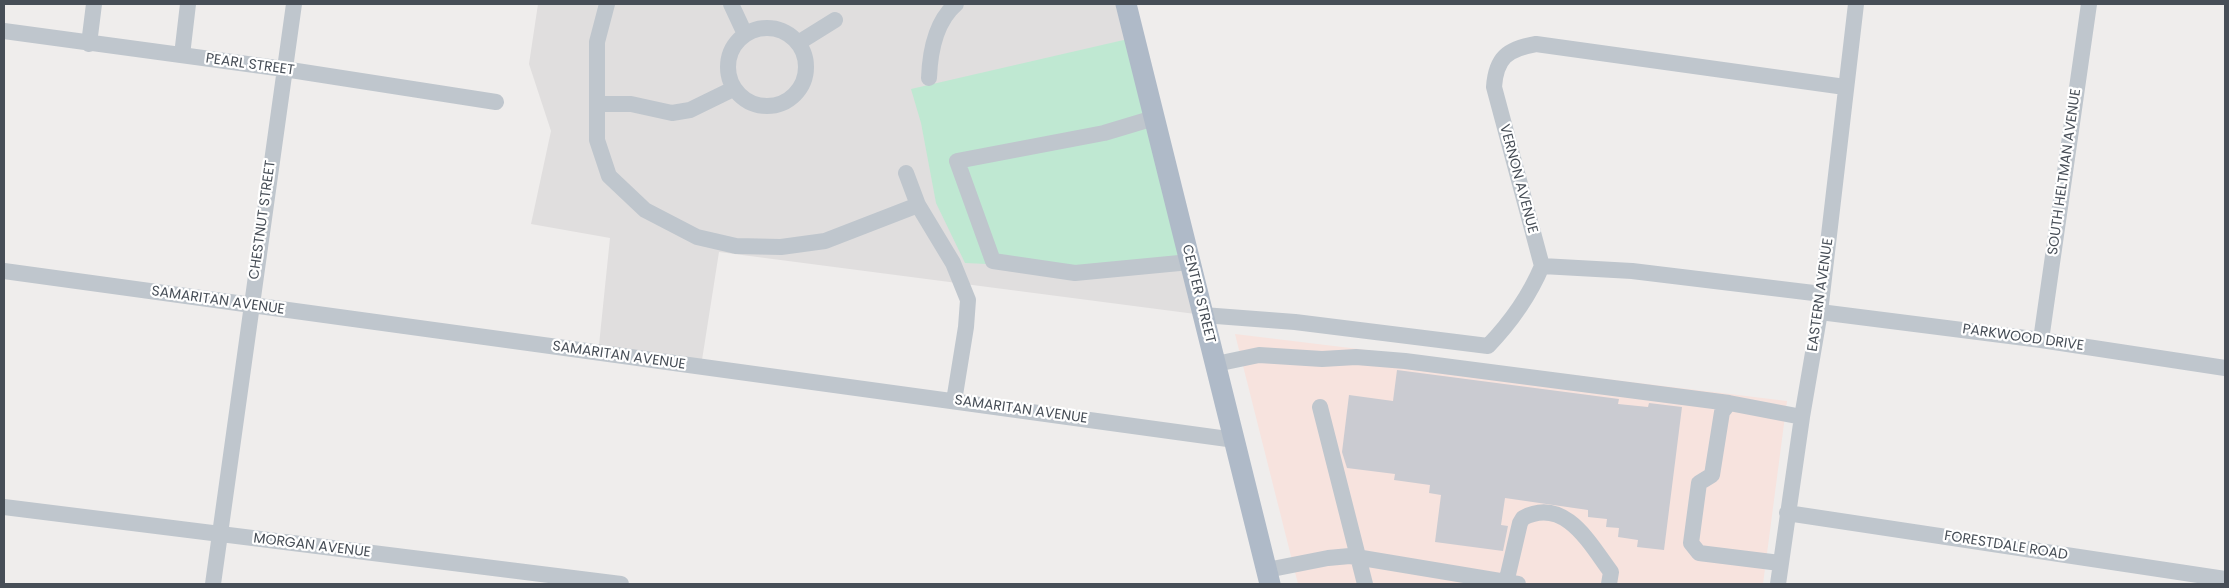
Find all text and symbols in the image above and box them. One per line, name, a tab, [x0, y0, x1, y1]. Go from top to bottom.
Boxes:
street label: PEARL STREET	[205, 50, 295, 80]
street label: SOUTH HELTMAN AVENUE	[2045, 88, 2085, 256]
street label: VERNON AVENUE	[1495, 123, 1541, 235]
street label: CHESTNUT STREET	[246, 159, 280, 281]
street label: EASTERN AVENUE	[1805, 237, 1837, 353]
street label: CENTER STREET	[1178, 243, 1218, 345]
street label: SAMARITAN AVENUE	[150, 283, 286, 319]
street label: PARKWOOD DRIVE	[1961, 321, 2085, 355]
street label: SAMARITAN AVENUE	[551, 338, 687, 374]
street label: SAMARITAN AVENUE	[953, 392, 1089, 428]
street label: FORESTDALE ROAD	[1943, 528, 2069, 564]
street label: MORGAN AVENUE	[252, 530, 372, 562]

